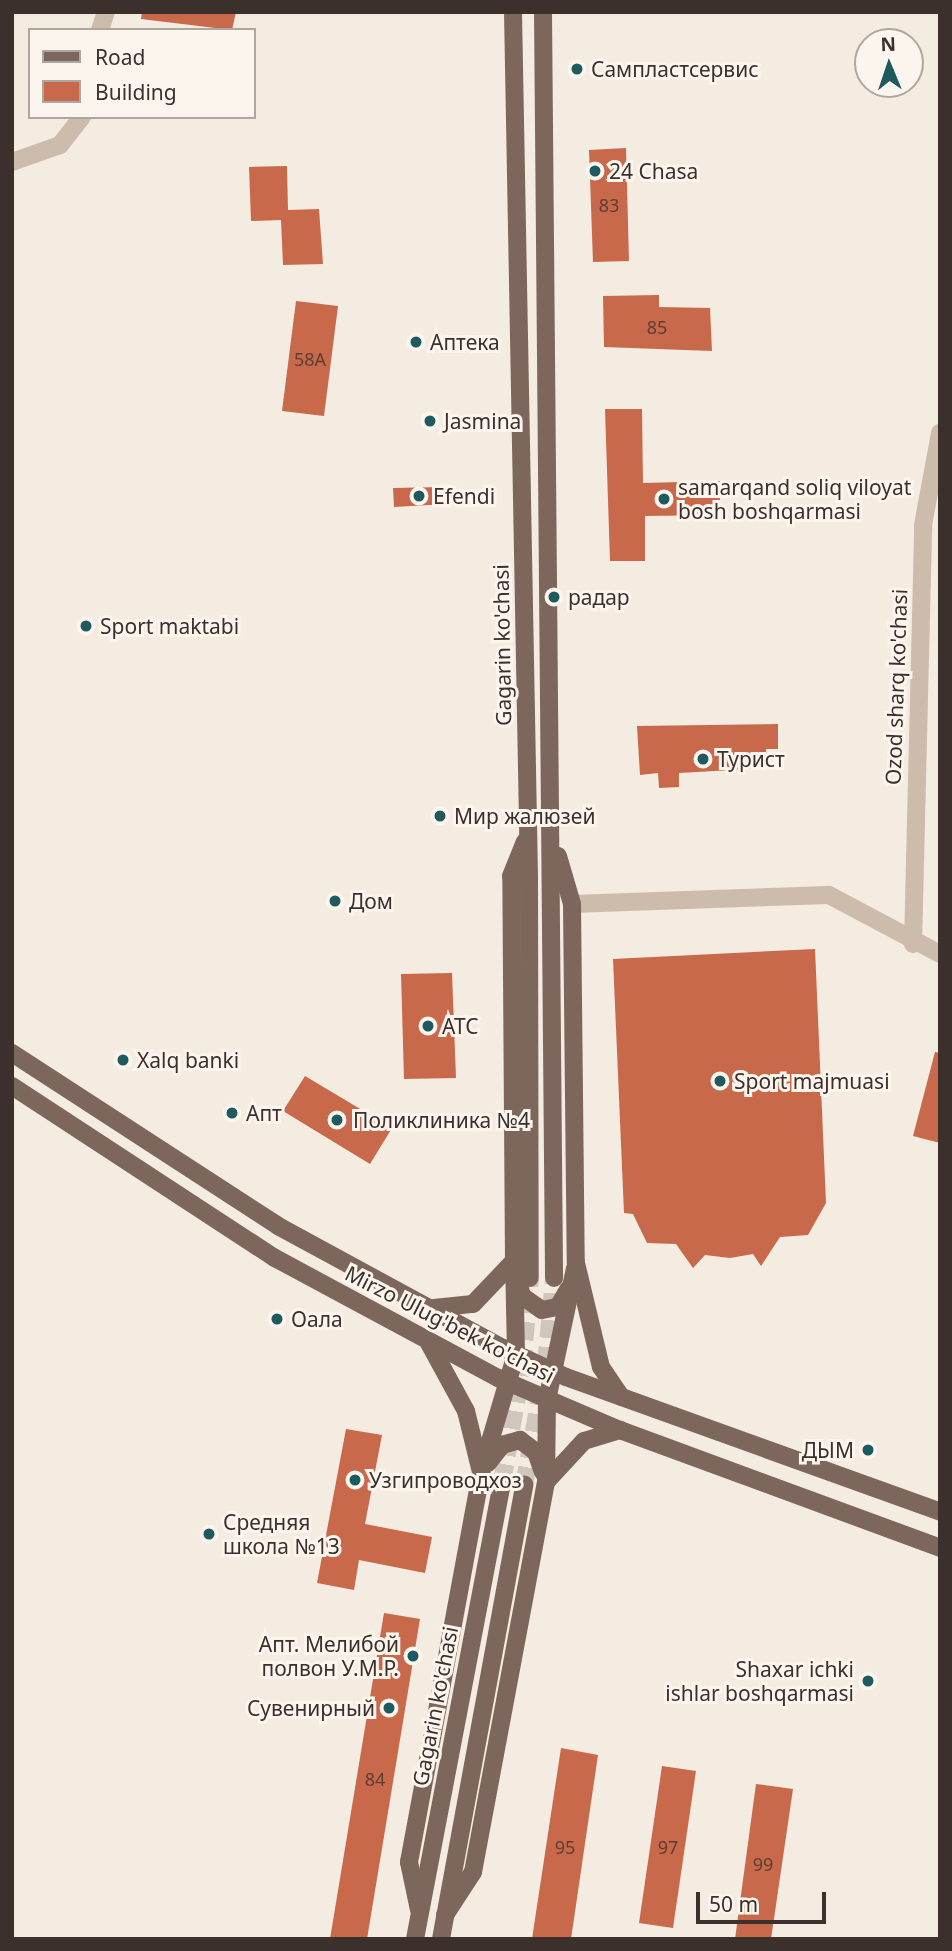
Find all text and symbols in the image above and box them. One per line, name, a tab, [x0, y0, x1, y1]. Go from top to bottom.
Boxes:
legend	[28, 28, 256, 119]
north arrow	[854, 28, 924, 98]
text: N	[880, 31, 897, 57]
text: Road	[95, 43, 145, 71]
place label: Сампластсервис	[591, 56, 759, 82]
marker: Сампластсервис	[569, 61, 585, 77]
text: Building	[95, 78, 177, 106]
place label: 24 Chasa	[609, 158, 698, 184]
marker: 24 Chasa	[587, 163, 603, 179]
house number: 83	[599, 194, 619, 216]
house number: 85	[647, 316, 667, 338]
place label: Аптека	[430, 329, 500, 355]
marker: Аптека	[408, 334, 424, 350]
house number: 58А	[294, 348, 326, 370]
place label: Jasmina	[444, 408, 521, 434]
marker: Jasmina	[422, 413, 438, 429]
place label: samarqand soliq viloyat bosh boshqarmasi	[678, 474, 911, 524]
place label: Efendi	[433, 483, 495, 509]
marker: Efendi	[411, 488, 427, 504]
marker: samarqand soliq viloyat bosh boshqarmasi	[656, 491, 672, 507]
street label: Gagarin ko'chasi	[488, 564, 516, 726]
place label: радар	[568, 584, 630, 610]
street label: Ozod sharq ko'chasi	[880, 588, 912, 786]
marker: радар	[546, 589, 562, 605]
place label: Sport maktabi	[100, 613, 239, 639]
marker: Sport maktabi	[78, 618, 94, 634]
place label: Турист	[717, 746, 785, 772]
marker: Турист	[695, 751, 711, 767]
place label: Мир жалюзей	[454, 803, 595, 829]
marker: Мир жалюзей	[432, 808, 448, 824]
place label: Дом	[349, 888, 393, 914]
marker: Дом	[327, 893, 343, 909]
place label: ATC	[442, 1013, 478, 1039]
marker: ATC	[420, 1018, 436, 1034]
place label: Xalq banki	[137, 1047, 239, 1073]
marker: Xalq banki	[115, 1052, 131, 1068]
place label: Sport majmuasi	[734, 1068, 890, 1094]
marker: Sport majmuasi	[712, 1073, 728, 1089]
place label: Апт	[246, 1100, 282, 1126]
marker: Апт	[224, 1105, 240, 1121]
place label: Поликлиника №4	[353, 1107, 530, 1133]
marker: Поликлиника №4	[327, 1110, 347, 1130]
street label: Mirzo Ulug'bek ko'chasi	[341, 1260, 559, 1388]
place label: Оала	[291, 1306, 343, 1332]
marker: Оала	[269, 1311, 285, 1327]
place label: ДЫМ	[802, 1437, 854, 1463]
marker: ДЫМ	[860, 1442, 876, 1458]
place label: Узгипроводхоз	[369, 1467, 522, 1493]
marker: Узгипроводхоз	[347, 1472, 363, 1488]
place label: Средняя школа №13	[223, 1509, 340, 1559]
marker: Средняя школа №13	[201, 1526, 217, 1542]
street label: Gagarin ko'chasi	[407, 1624, 463, 1788]
place label: Апт. Мелибой полвон У.М.Р.	[259, 1631, 399, 1681]
marker: Апт. Мелибой полвон У.М.Р.	[405, 1648, 421, 1664]
place label: Shaxar ichki ishlar boshqarmasi	[665, 1656, 854, 1706]
marker: Shaxar ichki ishlar boshqarmasi	[860, 1673, 876, 1689]
place label: Сувенирный	[247, 1695, 375, 1721]
marker: Сувенирный	[381, 1700, 397, 1716]
house number: 84	[365, 1768, 385, 1790]
house number: 95	[555, 1836, 575, 1858]
house number: 97	[658, 1836, 678, 1858]
house number: 99	[753, 1853, 773, 1875]
scale bar	[700, 1878, 830, 1922]
text: 50 m	[709, 1890, 758, 1918]

